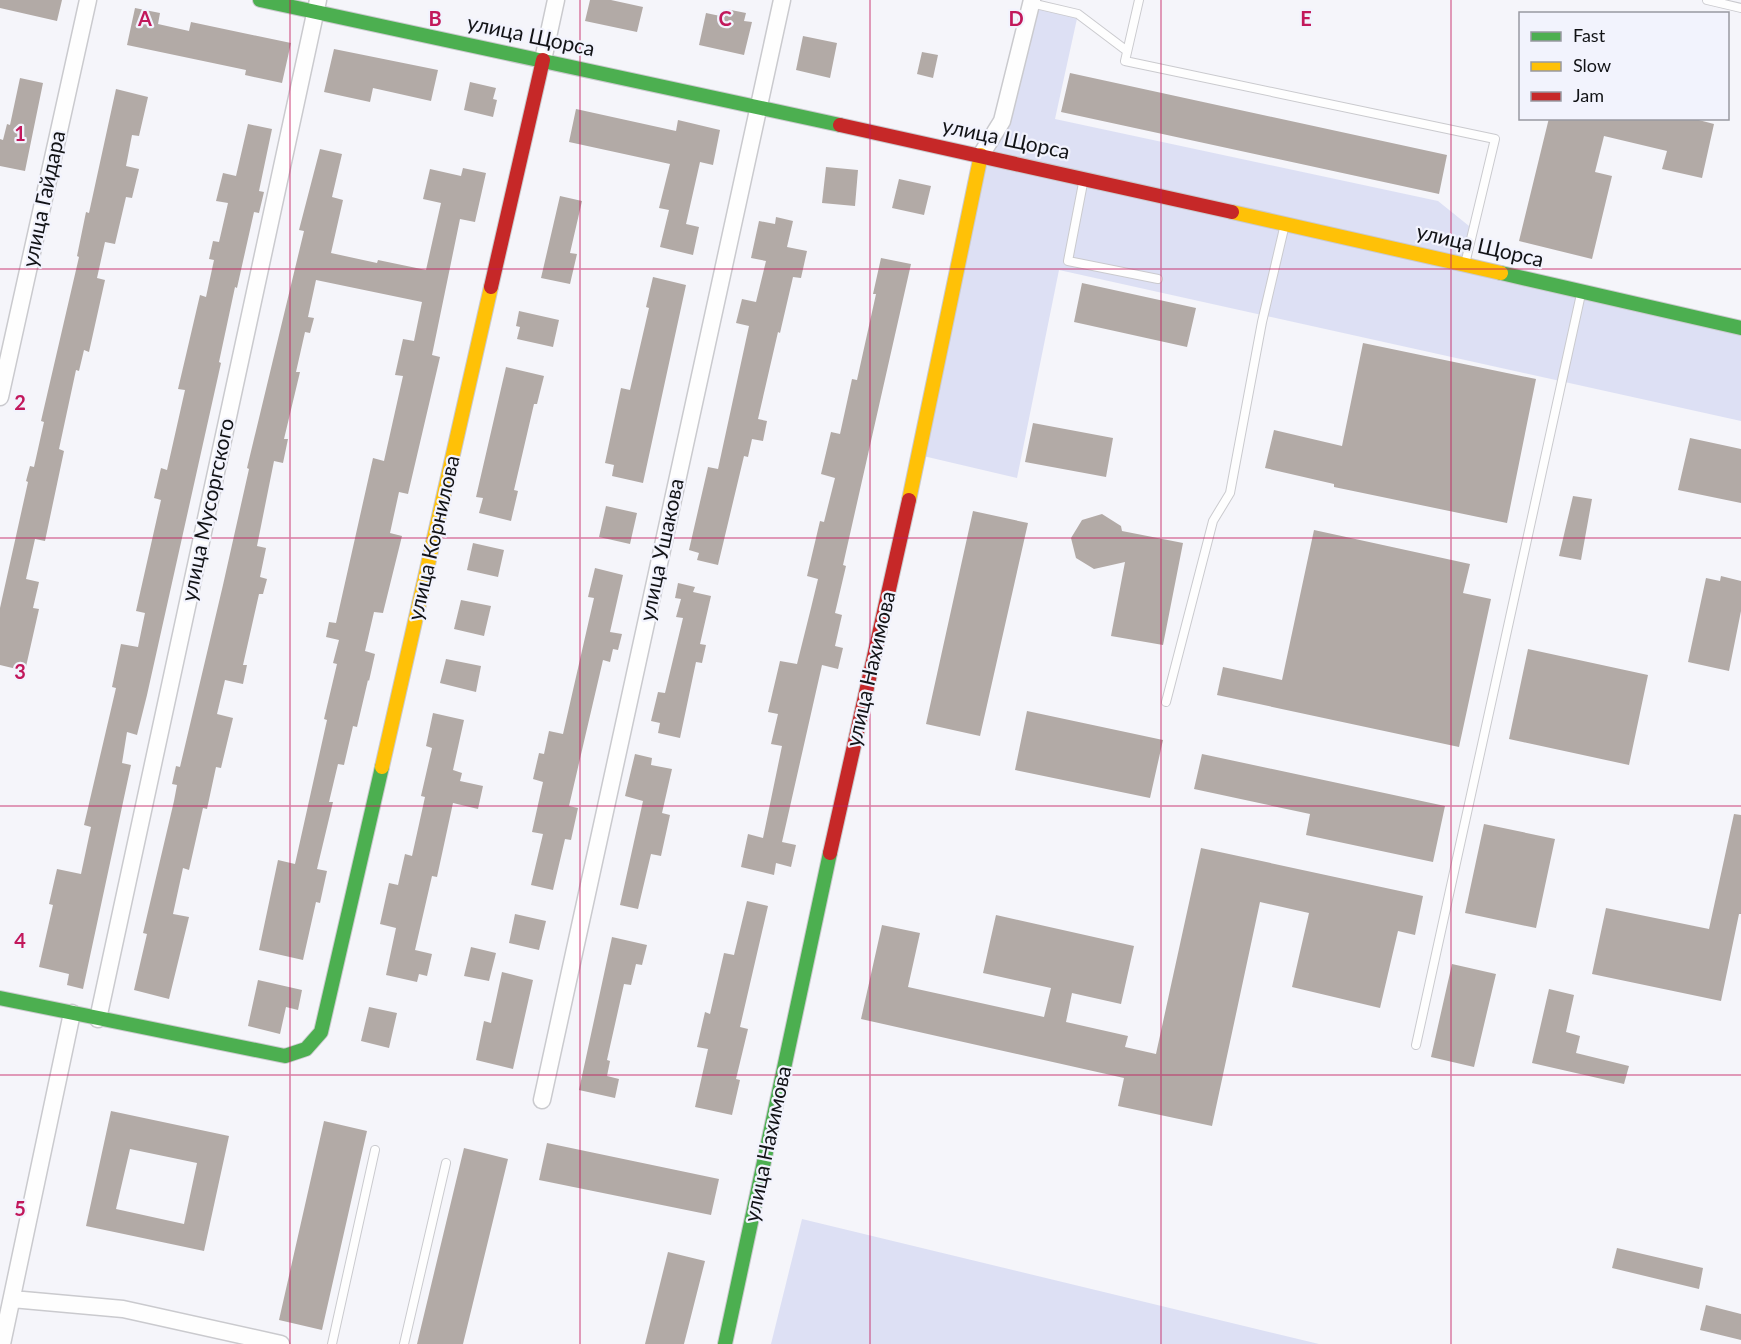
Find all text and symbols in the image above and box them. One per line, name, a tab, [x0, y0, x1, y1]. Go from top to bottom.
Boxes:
text: A	[137, 6, 152, 30]
text: B	[428, 6, 442, 30]
text: C	[718, 6, 732, 30]
text: D	[1008, 6, 1024, 30]
text: E	[1300, 6, 1312, 30]
street label: улица Щорса	[465, 9, 597, 60]
legend	[1519, 12, 1729, 120]
text: Fast	[1573, 24, 1606, 46]
text: Slow	[1573, 54, 1611, 76]
text: Jam	[1573, 84, 1604, 106]
street label: улица Щорса	[940, 112, 1072, 163]
text: 1	[14, 121, 26, 145]
street label: улица Гайдара	[16, 128, 69, 269]
street label: улица Щорса	[1414, 218, 1546, 271]
text: 2	[14, 390, 26, 414]
street label: улица Мусоргского	[175, 416, 238, 604]
street label: улица Корнилова	[401, 453, 464, 623]
street label: улица Ушакова	[633, 476, 688, 623]
street label: улица Нахимова	[839, 588, 900, 749]
text: 3	[14, 659, 26, 683]
text: 4	[14, 928, 26, 952]
street label: улица Нахимова	[738, 1063, 795, 1224]
text: 5	[14, 1196, 26, 1220]

